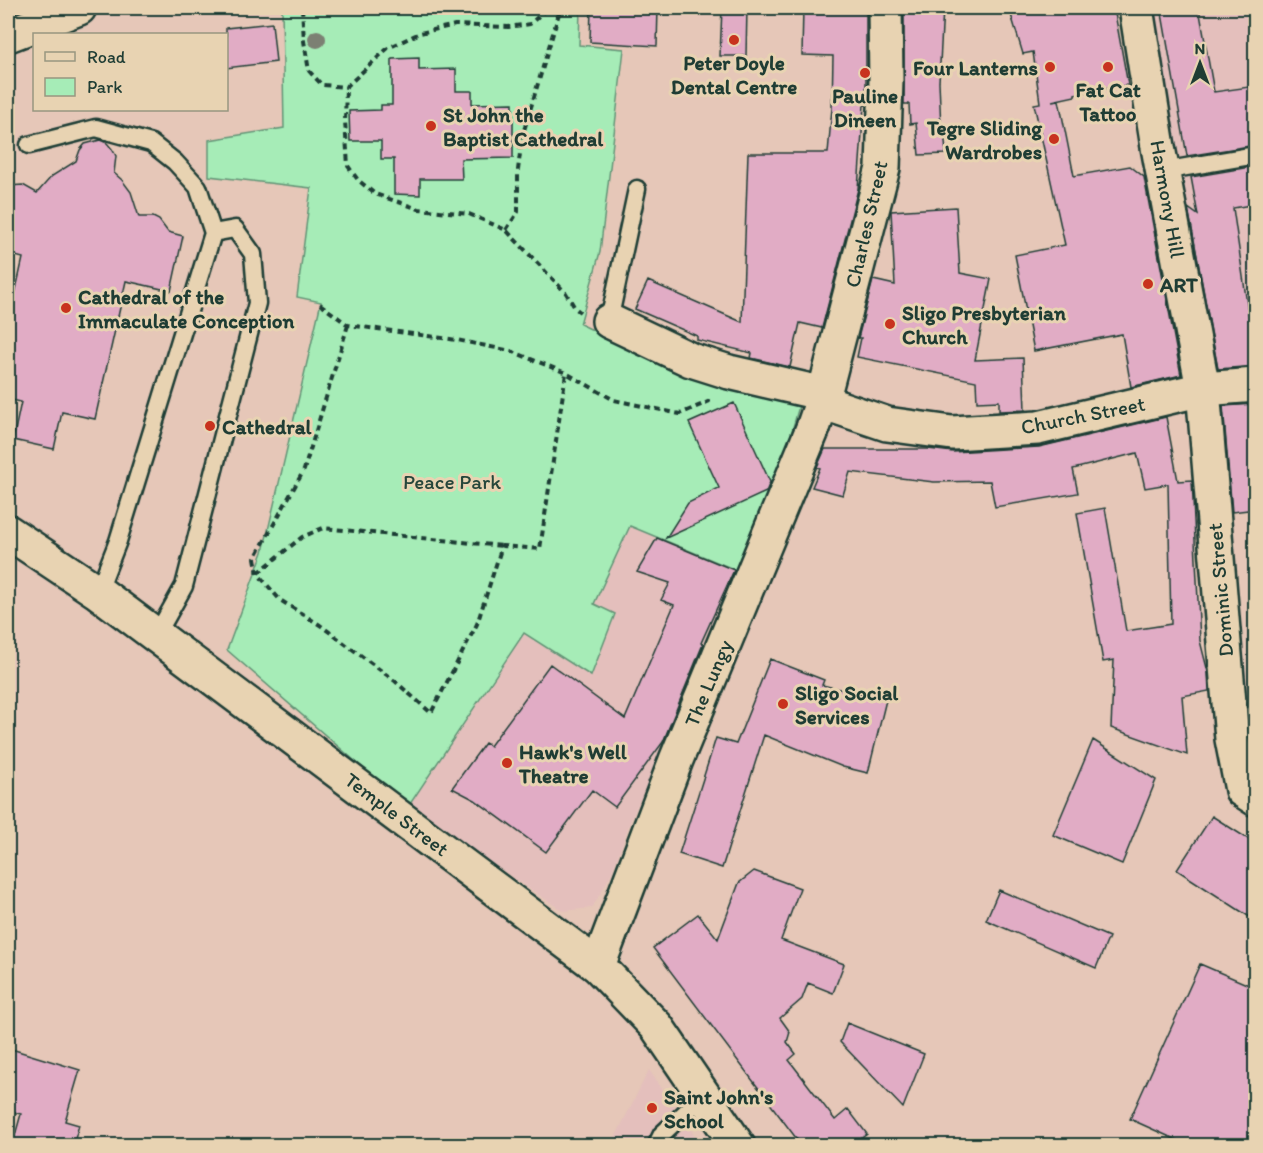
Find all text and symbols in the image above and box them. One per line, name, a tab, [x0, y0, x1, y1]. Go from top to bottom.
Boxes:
legend	[33, 33, 228, 111]
marker: Peter Doyle Dental Centre	[727, 33, 741, 47]
north arrow	[1170, 33, 1230, 93]
text: N	[1195, 39, 1205, 58]
text: Road	[87, 46, 126, 68]
place label: Peter Doyle Dental Centre	[671, 50, 797, 99]
place label: Four Lanterns	[913, 55, 1038, 80]
marker: Four Lanterns	[1043, 60, 1057, 74]
marker: Fat Cat Tattoo	[1101, 60, 1115, 74]
marker: Pauline Dineen	[858, 66, 872, 80]
text: Park	[87, 76, 122, 98]
place label: Fat Cat Tattoo	[1075, 77, 1141, 126]
place label: Pauline Dineen	[832, 83, 898, 132]
place label: St John the Baptist Cathedral	[443, 102, 604, 152]
place label: Tegre Sliding Wardrobes	[926, 115, 1043, 164]
marker: St John the Baptist Cathedral	[424, 119, 438, 133]
marker: Tegre Sliding Wardrobes	[1047, 132, 1061, 146]
street label: Harmony Hill	[1145, 138, 1191, 260]
street label: Charles Street	[839, 158, 893, 290]
place label: ART	[1159, 272, 1198, 297]
marker: ART	[1141, 277, 1155, 291]
place label: Cathedral of the Immaculate Conception	[78, 284, 294, 334]
place label: Sligo Presbyterian Church	[902, 300, 1066, 349]
marker: Cathedral of the Immaculate Conception	[59, 301, 73, 315]
marker: Sligo Presbyterian Church	[883, 317, 897, 331]
street label: Church Street	[1019, 391, 1147, 439]
place label: Cathedral	[222, 414, 313, 439]
marker: Cathedral	[203, 419, 217, 433]
park label: Peace Park	[403, 469, 501, 494]
street label: Dominic Street	[1202, 522, 1238, 658]
street label: The Lungy	[679, 636, 737, 730]
place label: Sligo Social Services	[795, 680, 899, 729]
marker: Sligo Social Services	[776, 697, 790, 711]
place label: Hawk's Well Theatre	[518, 739, 628, 788]
marker: Hawk's Well Theatre	[500, 756, 514, 770]
street label: Temple Street	[340, 767, 454, 861]
place label: Saint John's School	[664, 1084, 773, 1133]
marker: Saint John's School	[645, 1101, 659, 1115]

